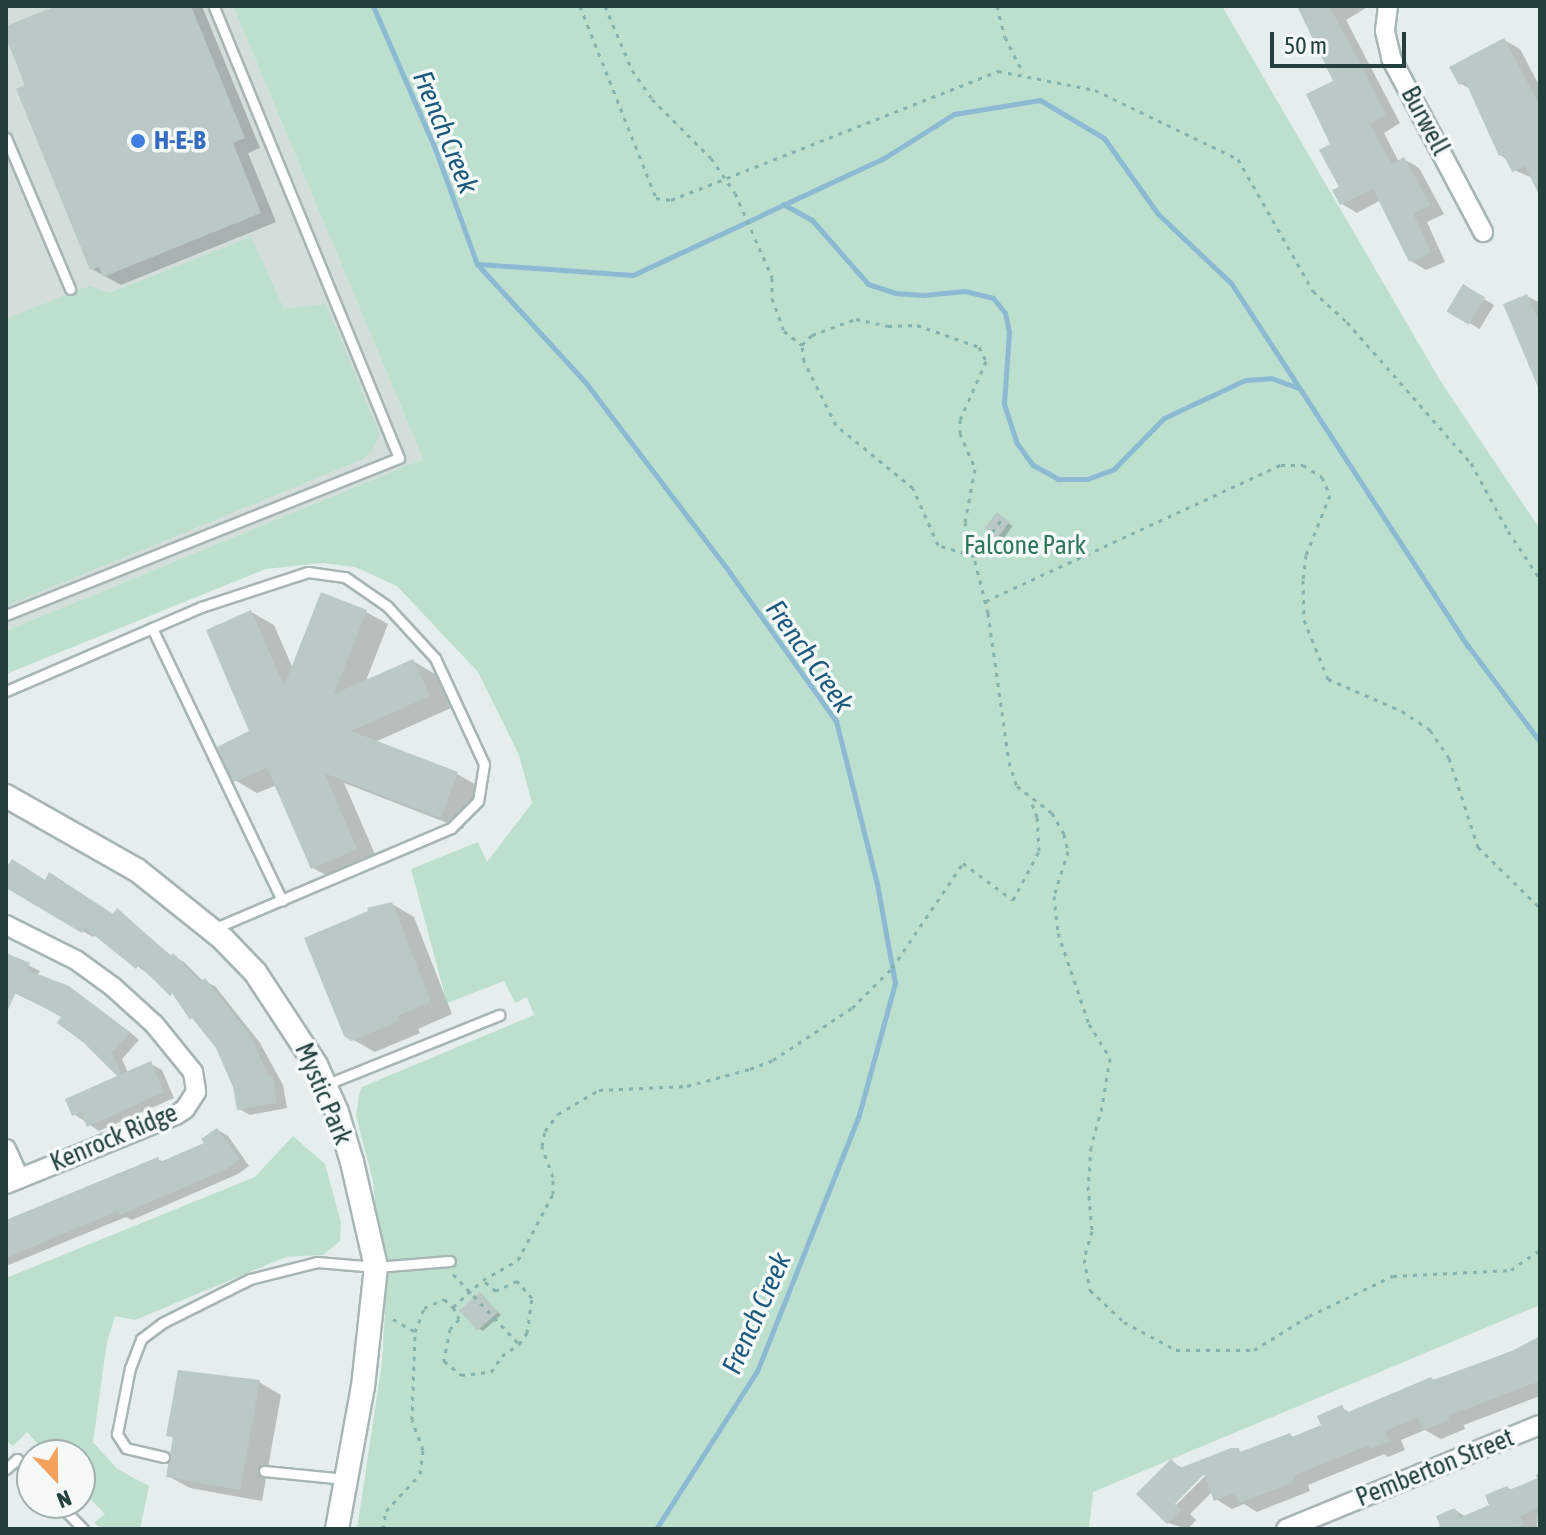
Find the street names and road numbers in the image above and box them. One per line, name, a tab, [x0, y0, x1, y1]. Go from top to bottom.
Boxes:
street label: Burwell	[1394, 81, 1456, 161]
street label: Mystic Park	[288, 1038, 358, 1150]
street label: Kenrock Ridge	[46, 1097, 182, 1179]
street label: Pemberton Street	[1352, 1422, 1518, 1514]

